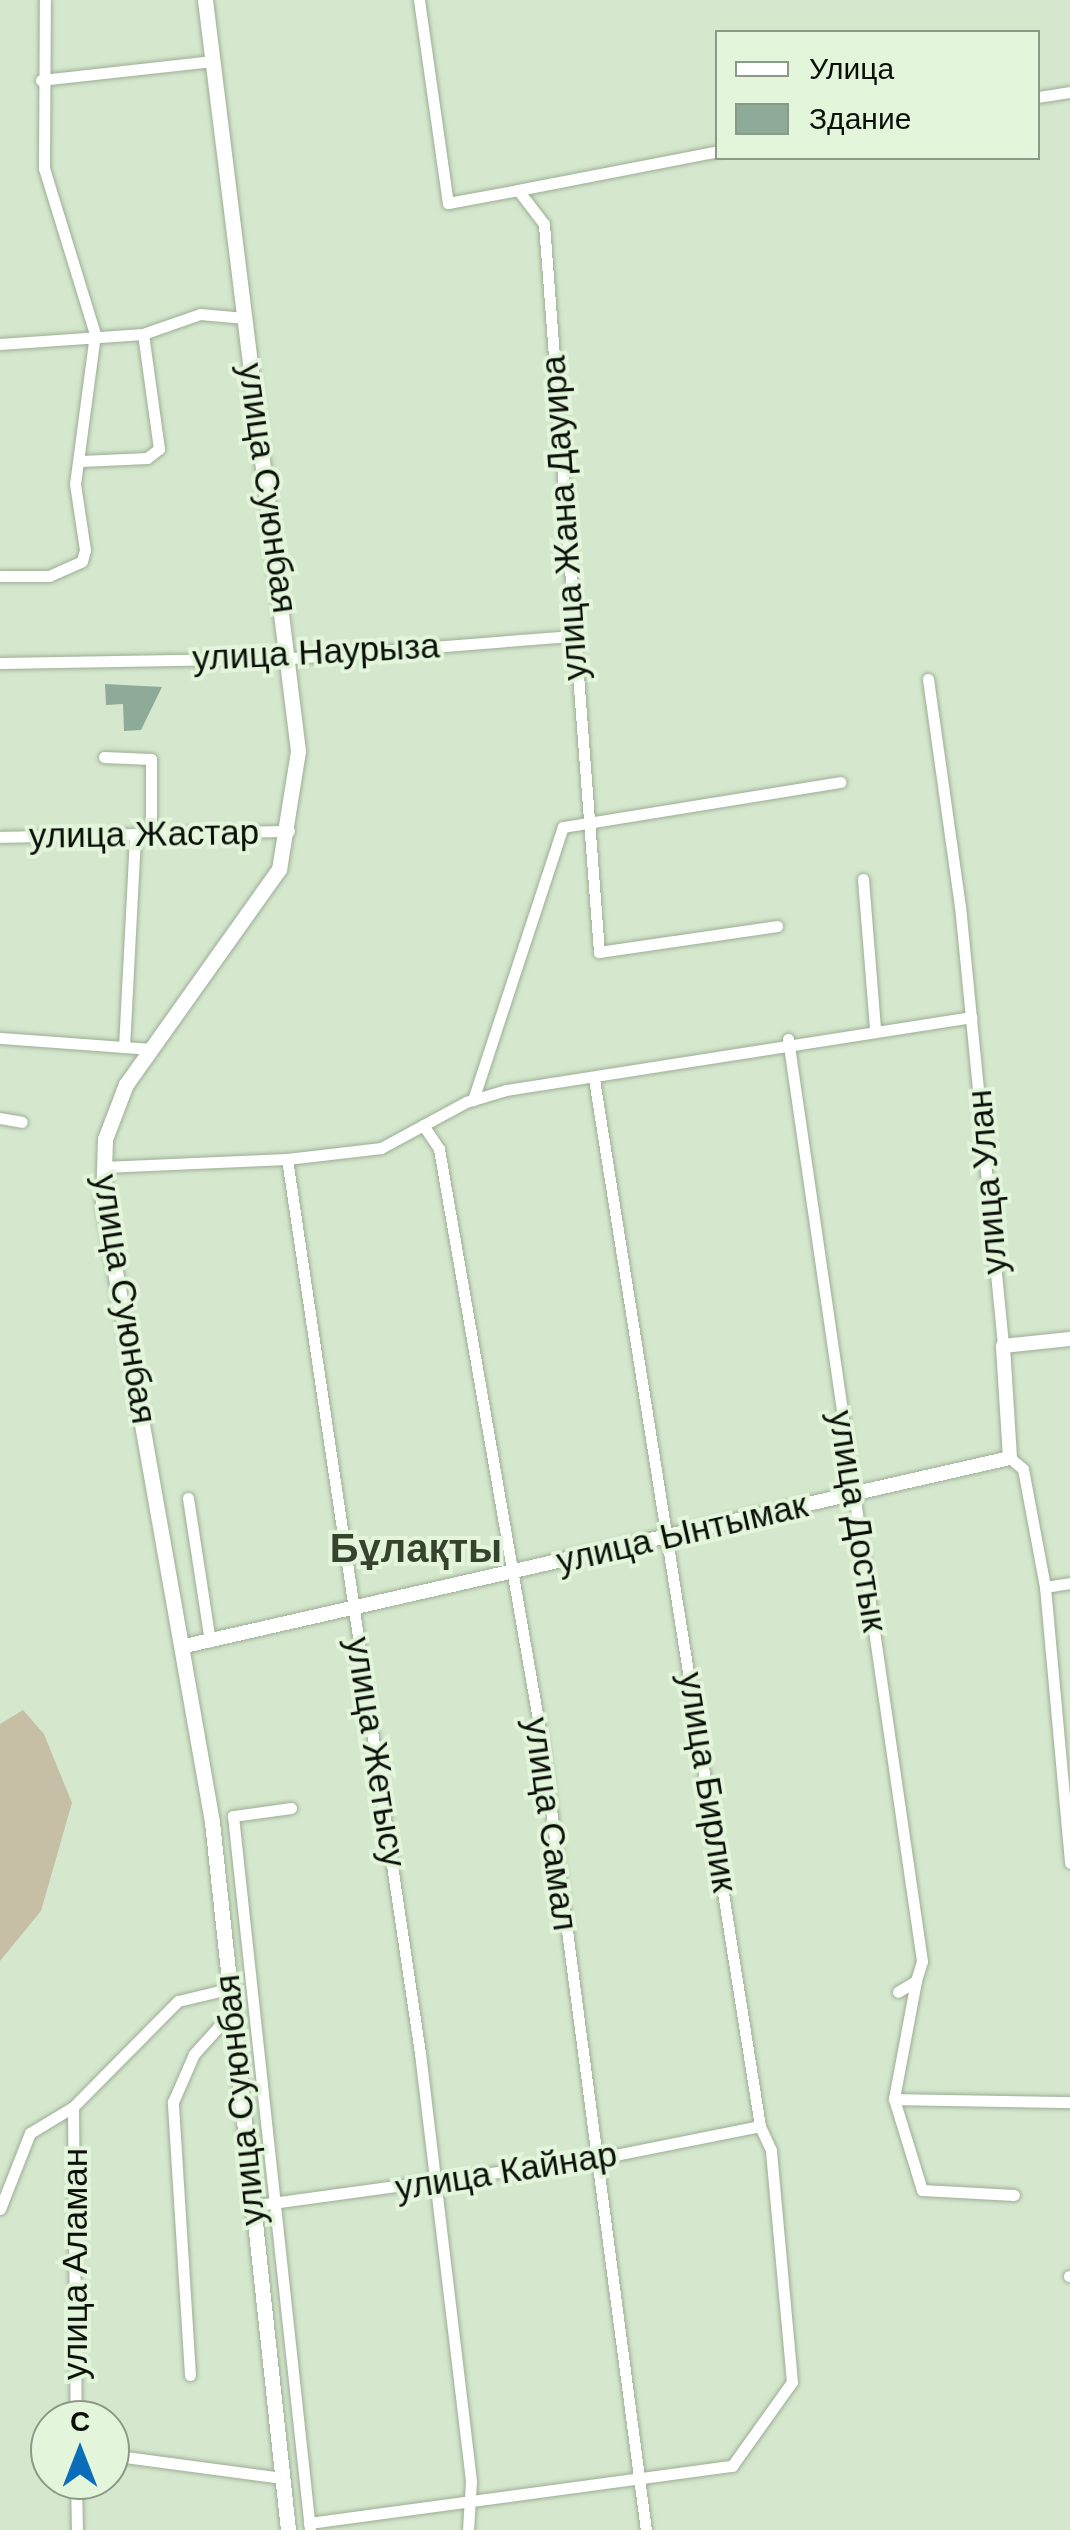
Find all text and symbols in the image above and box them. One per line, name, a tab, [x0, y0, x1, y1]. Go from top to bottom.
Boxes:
legend	[715, 30, 1040, 160]
text: Улица	[809, 52, 894, 85]
text: Здание	[809, 102, 911, 135]
street label: улица Жана Дауира	[532, 354, 596, 682]
street label: улица Суюнбая	[230, 360, 306, 616]
street label: улица Наурыза	[191, 625, 441, 679]
street label: улица Жастар	[29, 811, 259, 857]
street label: улица Улан	[958, 1088, 1016, 1276]
street label: улица Суюнбая	[85, 1171, 165, 1427]
street label: улица Достык	[820, 1407, 896, 1635]
street label: улица Ынтымак	[552, 1484, 812, 1582]
district label: Бұлақты	[330, 1524, 502, 1572]
street label: улица Жетысу	[337, 1634, 415, 1870]
street label: улица Бирлик	[670, 1669, 746, 1895]
street label: улица Самал	[515, 1715, 587, 1933]
street label: улица Суюнбая	[206, 1973, 274, 2227]
street label: улица Кайнар	[392, 2133, 620, 2209]
street label: улица Аламан	[54, 2148, 96, 2380]
north arrow	[30, 2400, 130, 2500]
text: С	[70, 2406, 90, 2437]

